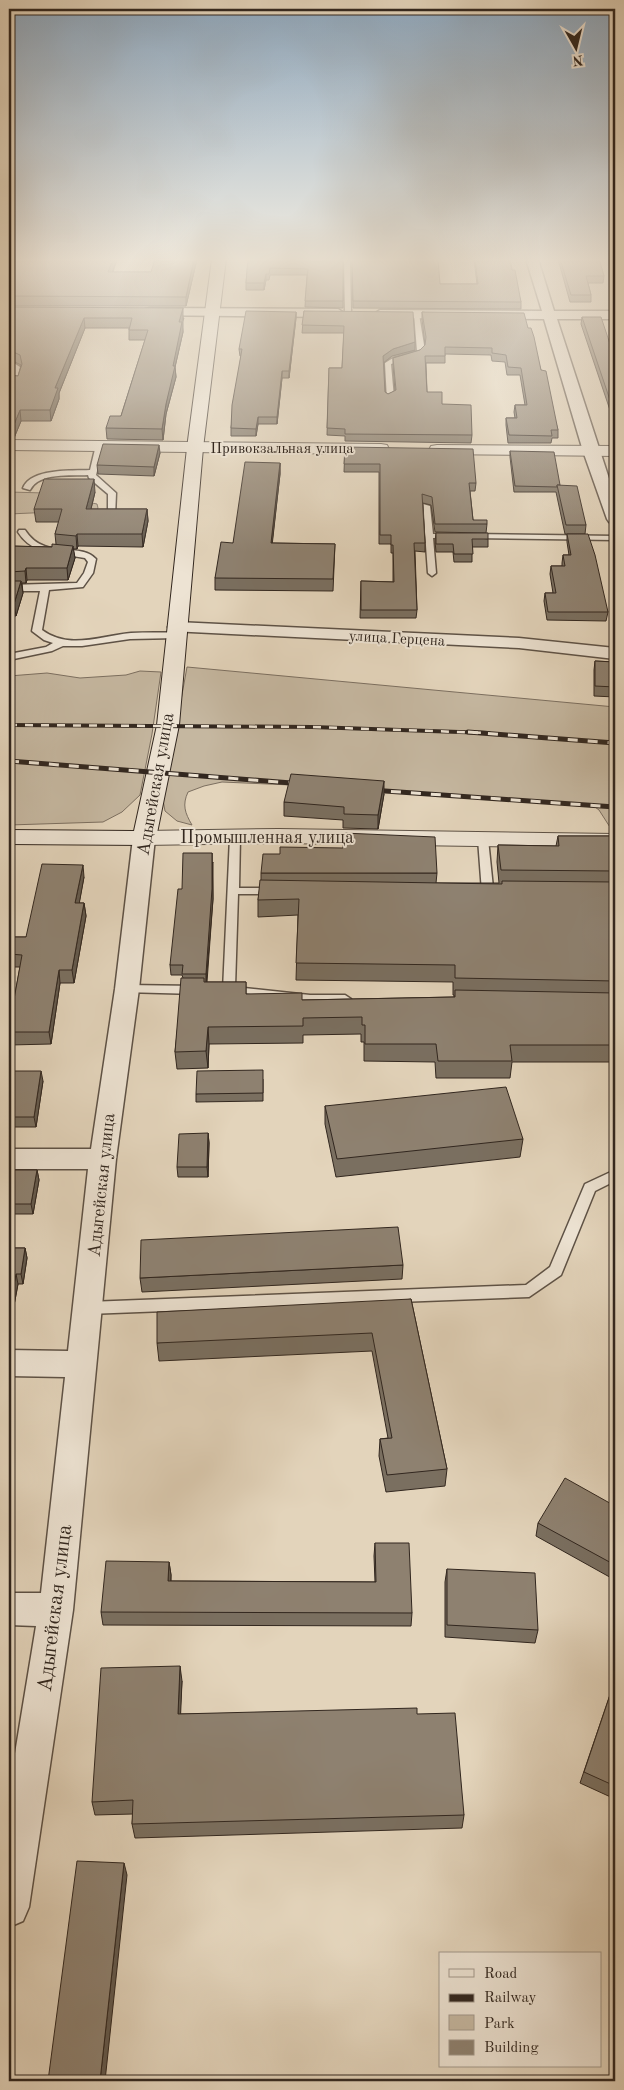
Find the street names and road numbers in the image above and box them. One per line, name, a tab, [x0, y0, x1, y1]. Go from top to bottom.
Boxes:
street label: Привокзальная улица	[210, 442, 354, 457]
street label: улица Герцена	[348, 629, 446, 650]
street label: Адыгейская улица	[135, 711, 177, 857]
street label: Промышленная улица	[180, 829, 354, 847]
street label: Адыгейская улица	[85, 1112, 119, 1258]
street label: Адыгейская улица	[35, 1523, 76, 1693]

